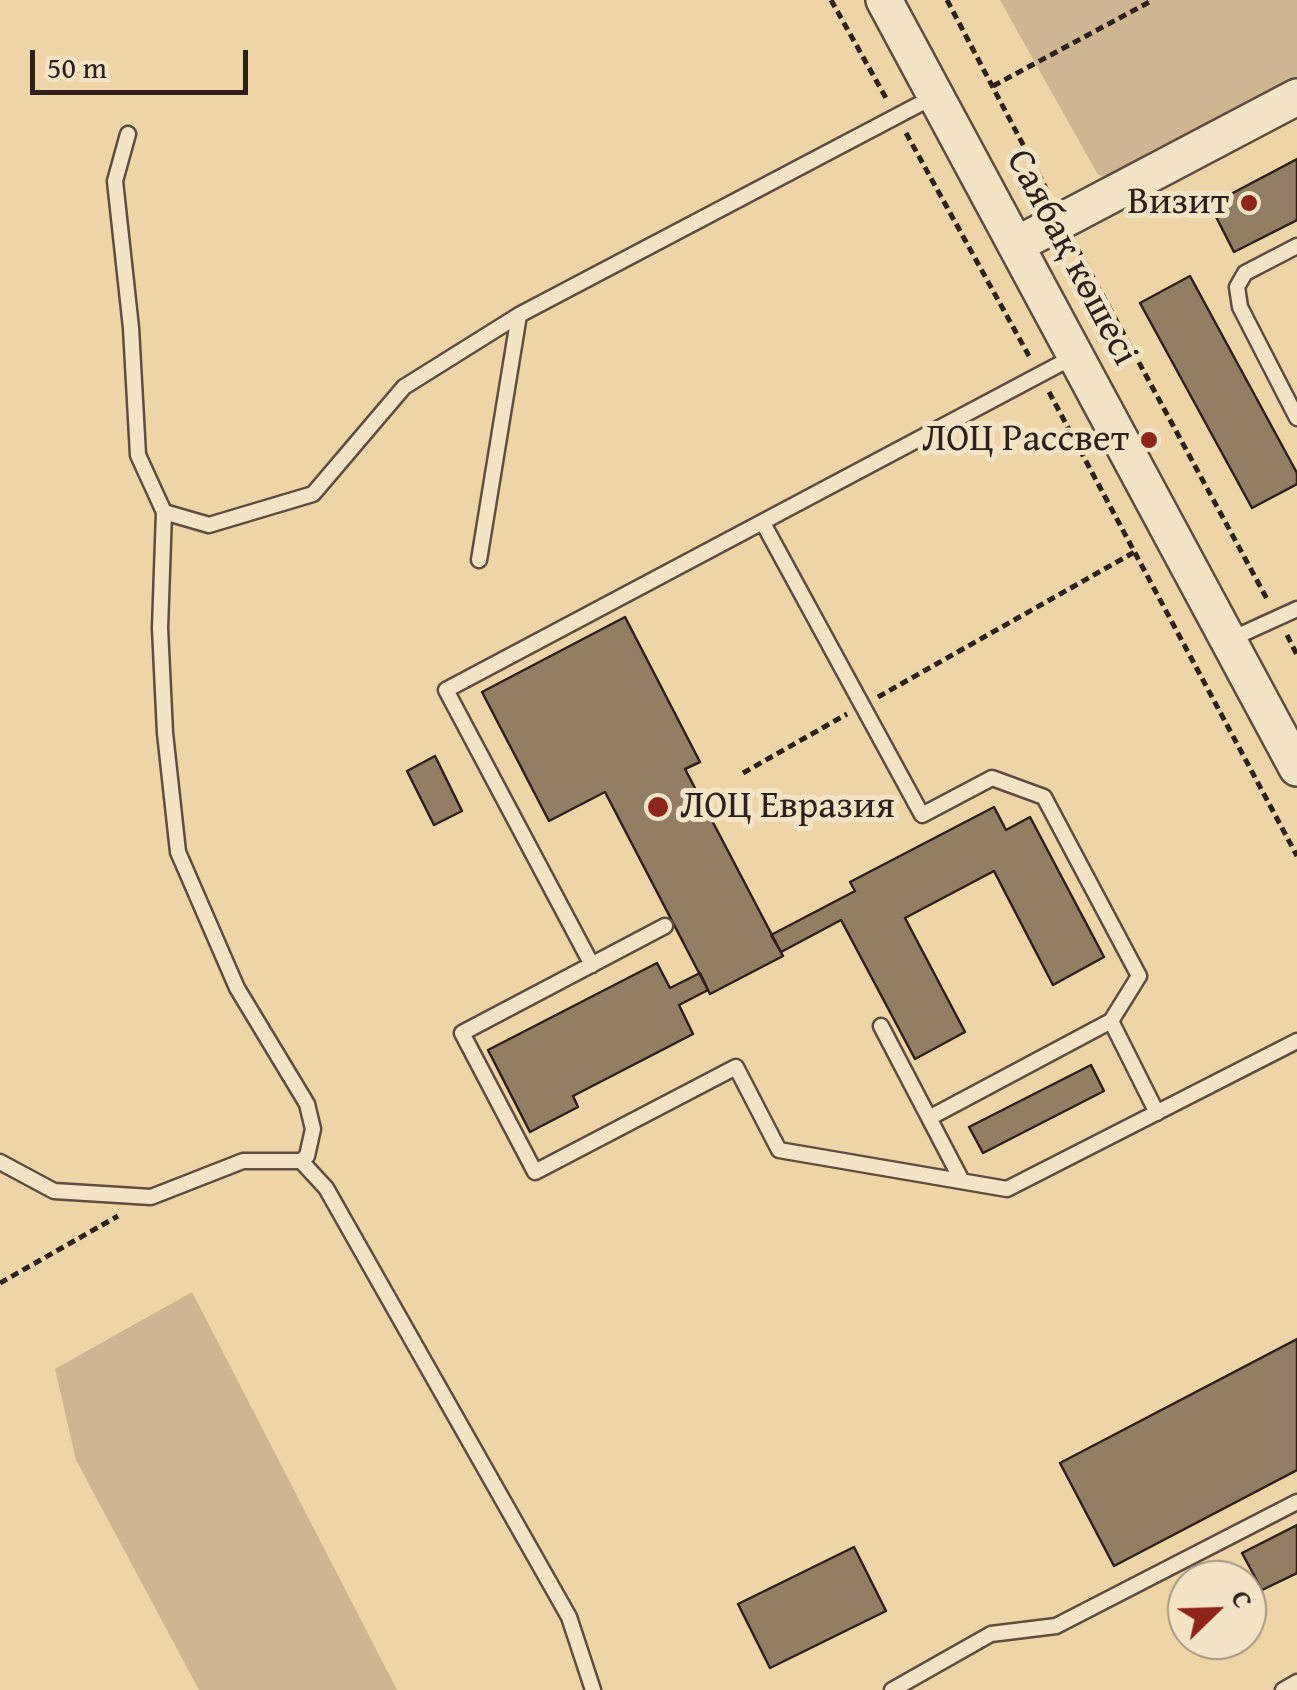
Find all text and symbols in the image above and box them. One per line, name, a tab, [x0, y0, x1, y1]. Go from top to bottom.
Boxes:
scale bar	[35, 30, 252, 92]
text: 50 m	[47, 45, 107, 89]
street label: Саябақ көшесі	[995, 142, 1147, 374]
place label: Визит	[1127, 180, 1229, 226]
marker: Визит	[1238, 192, 1260, 214]
place label: ЛОЦ Рассвет	[922, 417, 1129, 463]
marker: ЛОЦ Рассвет	[1138, 429, 1160, 451]
place label: ЛОЦ Евразия	[680, 784, 895, 830]
marker: ЛОЦ Евразия	[645, 794, 671, 820]
north arrow	[1167, 1560, 1267, 1660]
text: С	[1221, 1584, 1265, 1614]

